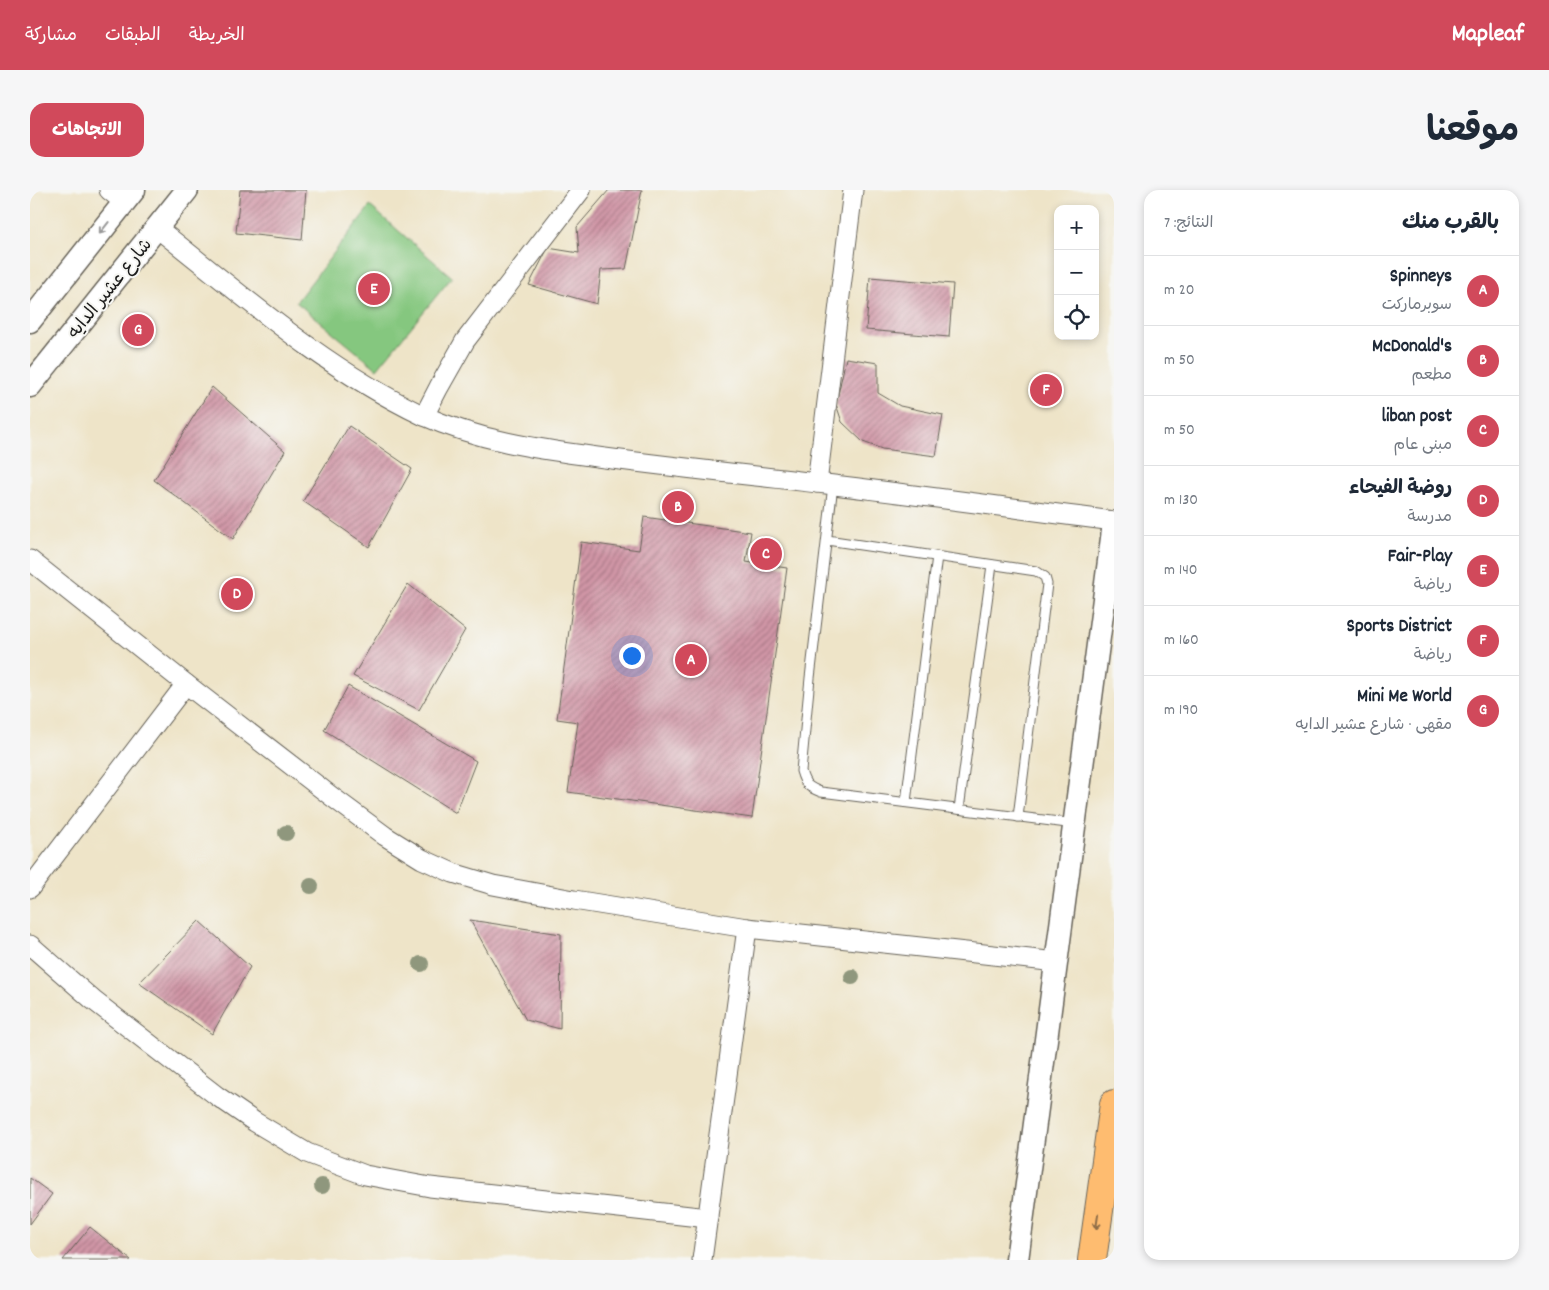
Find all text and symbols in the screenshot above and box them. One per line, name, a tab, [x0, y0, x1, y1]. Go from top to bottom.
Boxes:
text: Mapleaf	[1452, 18, 1524, 52]
text: مشاركة	[25, 24, 77, 49]
text: الطبقات	[105, 24, 161, 49]
text: الخريطة	[189, 24, 245, 49]
button: الاتجاهات	[30, 103, 144, 157]
text: موقعنا	[1426, 108, 1519, 158]
map controls	[1054, 205, 1099, 340]
button: +	[1054, 205, 1099, 250]
text: بالقرب منك	[1402, 209, 1499, 239]
text: النتائج: 7	[1164, 212, 1213, 235]
one-way arrow	[98, 221, 109, 234]
street label: شارع عشير الدايه	[63, 234, 159, 345]
button: −	[1054, 250, 1099, 295]
text: Spinneys	[1390, 264, 1452, 291]
pin: E	[358, 270, 390, 308]
text: 20 m	[1164, 279, 1194, 302]
text: A	[1479, 279, 1487, 302]
text: سوبرماركت	[1382, 294, 1452, 317]
button: locate	[1054, 295, 1099, 340]
pin: G	[122, 311, 154, 349]
text: McDonald's	[1372, 334, 1452, 361]
text: 50 m	[1164, 349, 1195, 372]
text: B	[1479, 349, 1487, 372]
text: مطعم	[1412, 364, 1452, 387]
pin: F	[1030, 371, 1062, 409]
text: liban post	[1382, 404, 1452, 431]
text: 50 m	[1164, 419, 1195, 442]
text: C	[1479, 419, 1487, 442]
text: مبنى عام	[1394, 434, 1452, 457]
text: روضة الفيحاء	[1349, 476, 1452, 503]
pin: B	[662, 488, 694, 526]
text: 130 m	[1164, 489, 1198, 512]
text: D	[1479, 489, 1487, 512]
text: مدرسة	[1407, 506, 1452, 529]
pin: C	[750, 535, 782, 573]
text: Fair-Play	[1388, 544, 1452, 571]
text: 140 m	[1164, 559, 1198, 582]
text: E	[1479, 559, 1487, 582]
text: رياضة	[1414, 574, 1452, 597]
pin: D	[221, 575, 253, 613]
text: Sports District	[1347, 614, 1452, 641]
text: 160 m	[1164, 629, 1199, 652]
text: F	[1479, 629, 1487, 652]
pin: A	[675, 641, 707, 679]
your location	[619, 643, 645, 669]
text: رياضة	[1414, 644, 1452, 667]
text: Mini Me World	[1357, 684, 1452, 711]
text: 190 m	[1164, 699, 1198, 722]
text: G	[1479, 699, 1487, 722]
text: مقهى · شارع عشير الدايه	[1296, 714, 1452, 737]
one-way arrow	[1092, 1213, 1102, 1229]

